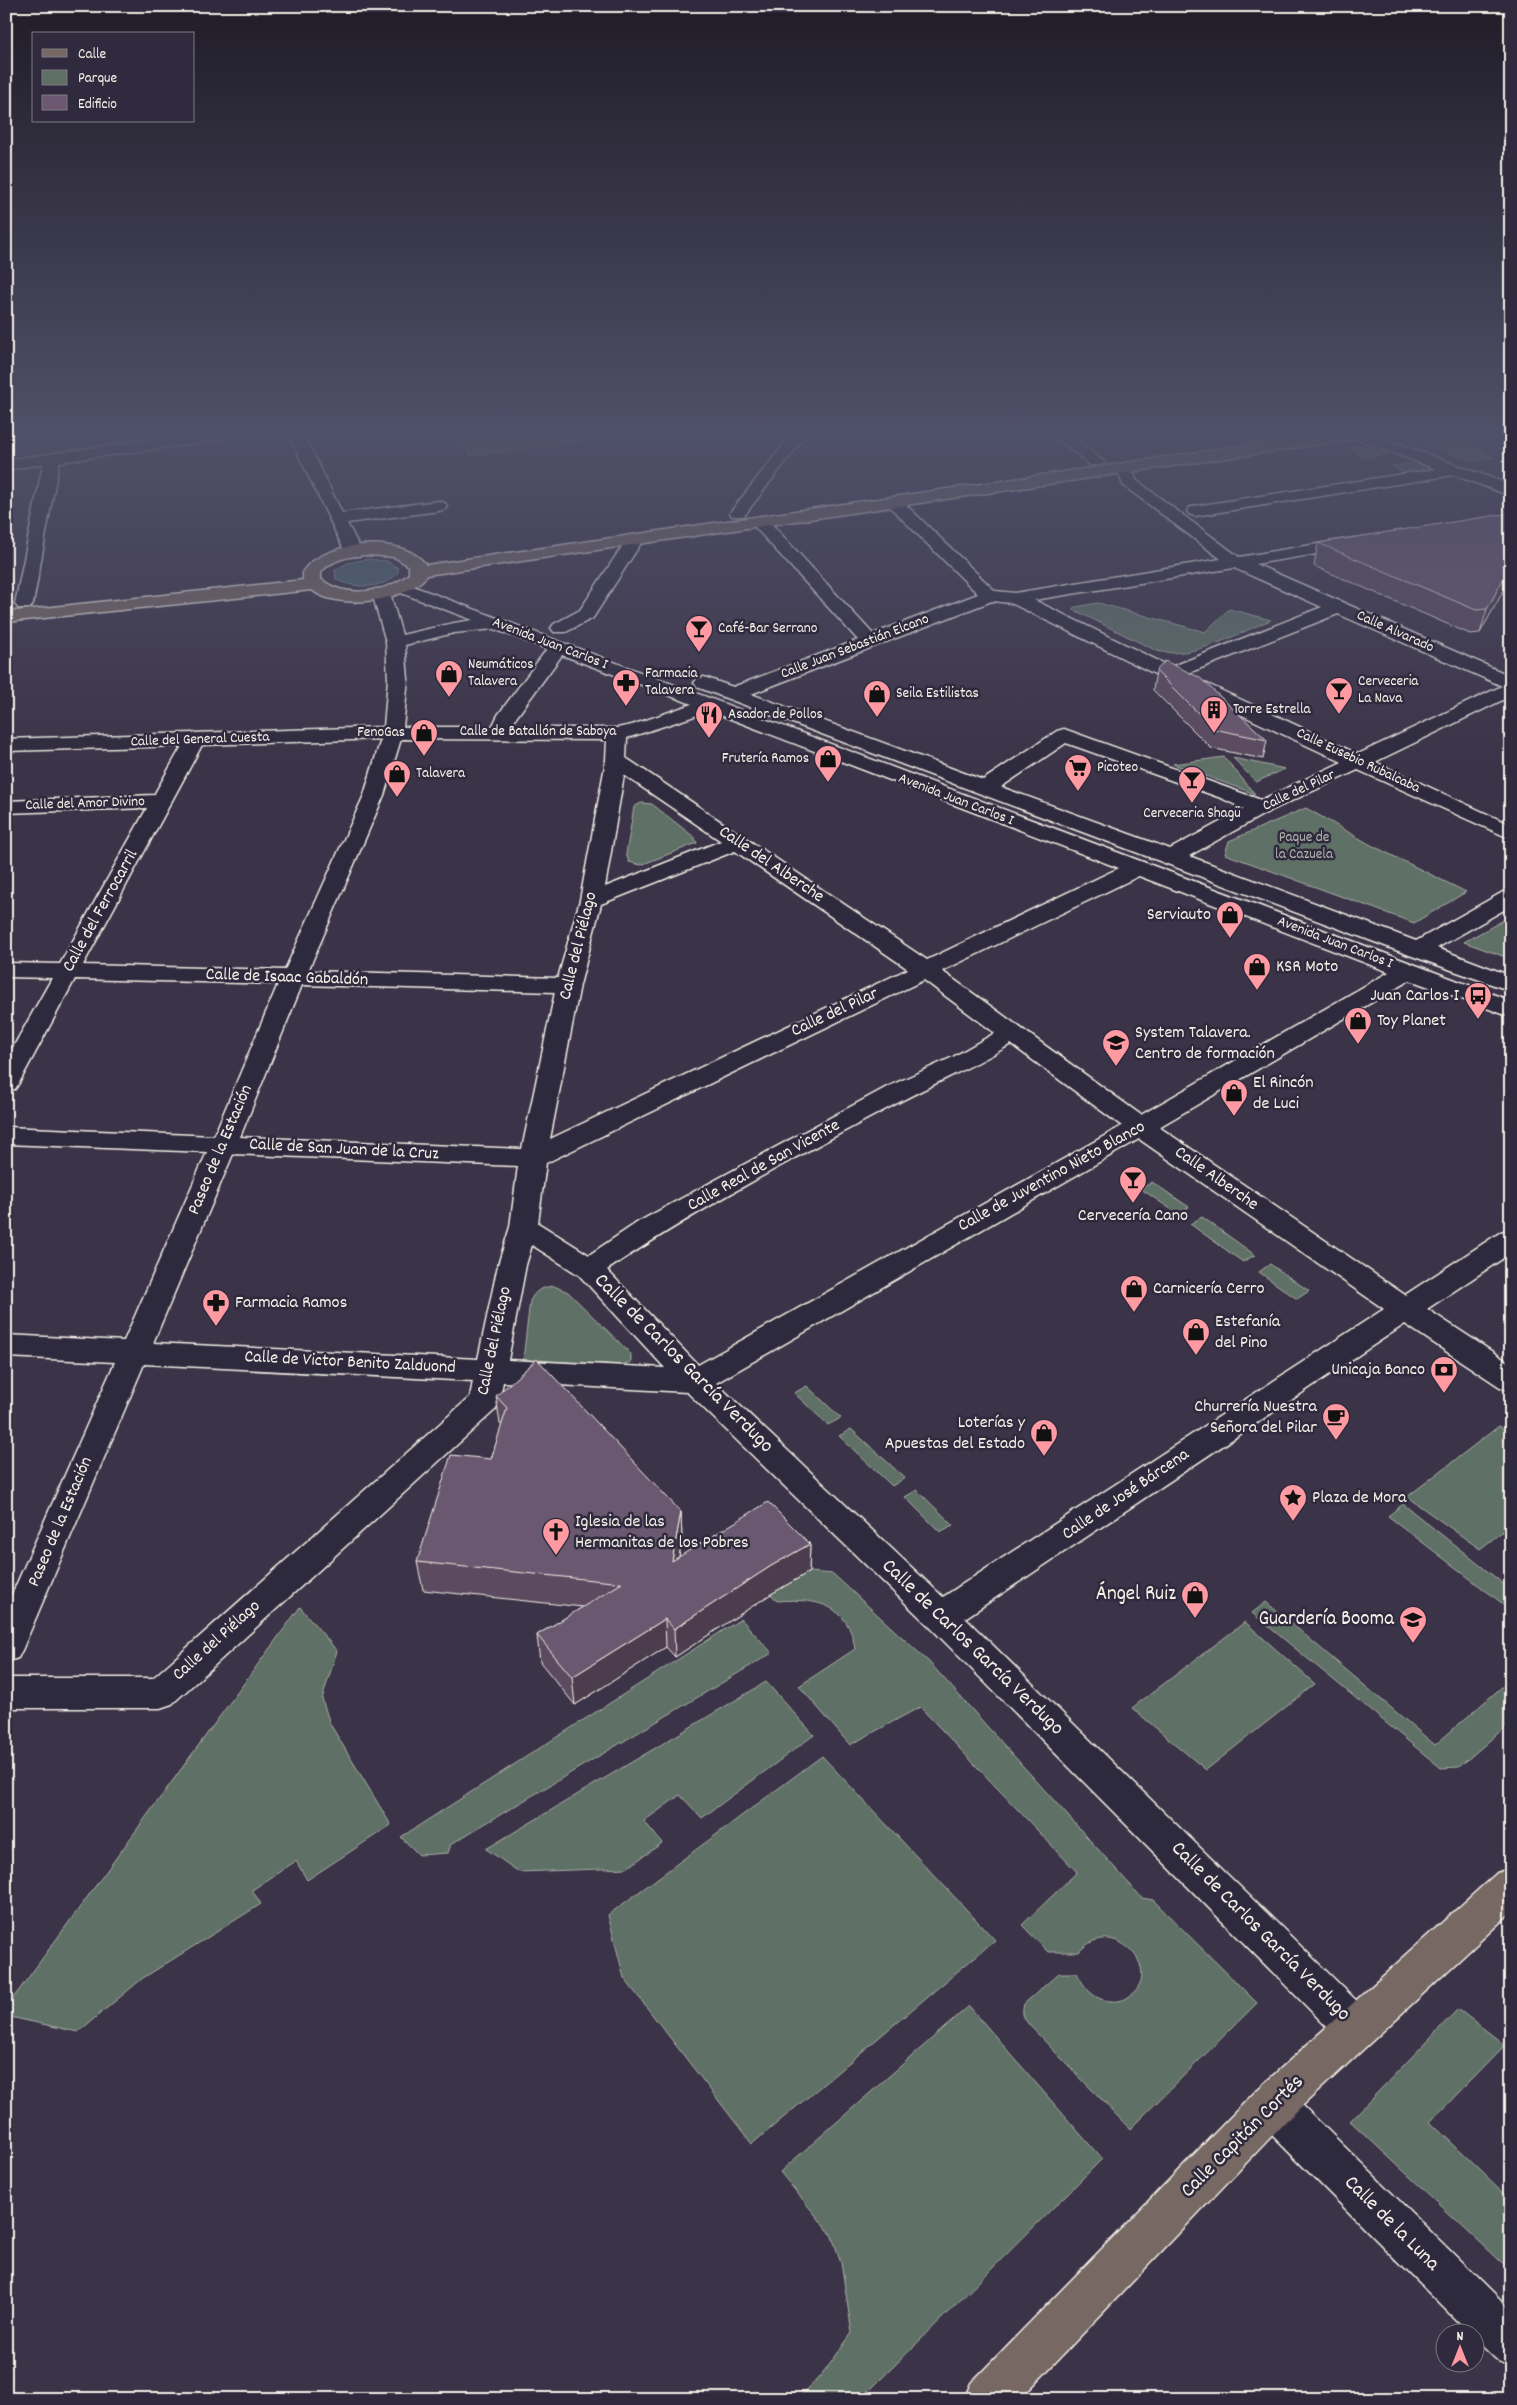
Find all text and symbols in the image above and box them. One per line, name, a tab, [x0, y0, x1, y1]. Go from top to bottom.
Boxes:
legend	[32, 32, 195, 122]
text: Calle	[78, 44, 107, 66]
text: Parque	[78, 68, 118, 90]
text: Edificio	[78, 94, 117, 116]
street label: Calle Alvarado	[1353, 605, 1438, 659]
street label: Calle Juan Sebastián Elcano	[778, 608, 933, 685]
street label: Avenida Juan Carlos I	[489, 612, 611, 676]
bar icon: Café-Bar Serrano	[684, 614, 714, 653]
place label: Café-Bar Serrano	[718, 618, 818, 640]
place label: Neumáticos Talavera	[468, 654, 534, 693]
shop icon: Neumáticos Talavera	[434, 659, 464, 698]
place label: Farmacia Talavera	[645, 663, 698, 702]
pharmacy icon: Farmacia Talavera	[611, 668, 641, 707]
place label: Cerveceria La Nava	[1358, 671, 1419, 710]
bar icon: Cerveceria La Nava	[1324, 676, 1354, 715]
shop icon: Seila Estilistas	[862, 679, 892, 718]
place label: Seila Estilistas	[896, 683, 979, 705]
building icon: Torre Estrella	[1199, 695, 1229, 734]
place label: Torre Estrella	[1233, 699, 1311, 721]
restaurant icon: Asador de Pollos	[694, 700, 724, 739]
place label: Asador de Pollos	[728, 704, 823, 726]
shop icon: FenoGas	[409, 718, 439, 757]
street label: Calle de Batallón de Saboya	[460, 721, 617, 743]
place label: FenoGas	[357, 722, 405, 744]
street label: Calle Eusebio Rubalcaba	[1292, 723, 1425, 800]
street label: Calle del General Cuesta	[130, 727, 271, 753]
shop icon: Frutería Ramos	[813, 744, 843, 783]
place label: Frutería Ramos	[722, 748, 809, 770]
supermarket icon: Picoteo	[1063, 753, 1093, 792]
place label: Picoteo	[1097, 757, 1138, 779]
shop icon: Talavera	[382, 759, 412, 798]
place label: Talavera	[416, 763, 466, 785]
street label: Calle del Pilar	[1259, 764, 1339, 817]
bar icon: Cerveceria Shagü	[1177, 765, 1207, 804]
street label: Avenida Juan Carlos I	[895, 768, 1017, 832]
street label: Calle del Amor Divino	[25, 791, 145, 817]
place label: Cerveceria Shagü	[1143, 803, 1241, 825]
street label: Calle del Alberche	[713, 820, 829, 910]
park label: Paque de la Cazuela	[1275, 827, 1334, 866]
street label: Calle del Ferrocarril	[57, 845, 145, 977]
street label: Calle del Piélago	[553, 889, 605, 1003]
shop icon: Serviauto	[1215, 900, 1245, 939]
place label: Serviauto	[1147, 903, 1211, 928]
street label: Avenida Juan Carlos I	[1274, 911, 1396, 975]
shop icon: KSR Moto	[1242, 952, 1272, 991]
place label: KSR Moto	[1276, 955, 1338, 980]
street label: Calle de Isaac Gabaldón	[205, 963, 369, 993]
bus stop icon: Juan Carlos I	[1463, 981, 1493, 1020]
street label: Calle del Pilar	[787, 982, 883, 1044]
place label: Juan Carlos I	[1370, 984, 1459, 1009]
shop icon: Toy Planet	[1343, 1006, 1373, 1045]
place label: Toy Planet	[1377, 1009, 1446, 1034]
place label: System Talavera. Centro de formación	[1135, 1021, 1275, 1067]
school or university icon: System Talavera. Centro de formación	[1101, 1028, 1131, 1067]
place label: El Rincón de Luci	[1253, 1071, 1314, 1117]
shop icon: El Rincón de Luci	[1219, 1078, 1249, 1117]
street label: Paseo de la Estación	[182, 1081, 260, 1219]
street label: Calle Real de San Vicente	[683, 1114, 845, 1218]
street label: Calle de Juventino Nieto Blanco	[954, 1115, 1150, 1239]
street label: Calle de San Juan de la Cruz	[249, 1133, 440, 1167]
street label: Calle Alberche	[1169, 1141, 1263, 1217]
bar icon: Cervecería Cano	[1118, 1165, 1148, 1204]
place label: Cervecería Cano	[1078, 1204, 1188, 1229]
street label: Calle de Carlos García Verdugo	[586, 1267, 780, 1461]
shop icon: Carnicería Cerro	[1119, 1274, 1149, 1313]
place label: Carnicería Cerro	[1153, 1277, 1265, 1302]
street label: Calle del Piélago	[471, 1284, 519, 1398]
pharmacy icon: Farmacia Ramos	[201, 1288, 231, 1327]
place label: Farmacia Ramos	[235, 1291, 347, 1316]
place label: Estefanía del Pino	[1215, 1310, 1281, 1356]
shop icon: Estefanía del Pino	[1181, 1317, 1211, 1356]
street label: Calle de Victor Benito Zalduond	[244, 1345, 456, 1381]
bank icon: Unicaja Banco	[1429, 1355, 1459, 1394]
place label: Unicaja Banco	[1331, 1358, 1425, 1383]
place label: Churrería Nuestra Señora del Pilar	[1194, 1395, 1318, 1441]
cafe icon: Churrería Nuestra Señora del Pilar	[1321, 1402, 1351, 1441]
place label: Loterías y Apuestas del Estado	[885, 1411, 1026, 1457]
shop icon: Loterías y Apuestas del Estado	[1029, 1418, 1059, 1457]
street label: Calle de José Bárcena	[1057, 1443, 1195, 1547]
street label: Paseo de la Estación	[22, 1453, 100, 1591]
place icon: Plaza de Mora	[1278, 1483, 1308, 1522]
place label: Plaza de Mora	[1312, 1486, 1407, 1511]
place label: Iglesia de las Hermanitas de los Pobres	[575, 1510, 749, 1556]
church icon: Iglesia de las Hermanitas de los Pobres	[541, 1517, 571, 1556]
street label: Calle de Carlos García Verdugo	[874, 1552, 1070, 1744]
place label: Ángel Ruiz	[1096, 1580, 1176, 1610]
shop icon: Ángel Ruiz	[1180, 1580, 1210, 1619]
street label: Calle del Piélago	[168, 1595, 266, 1687]
place label: Guardería Booma	[1258, 1605, 1395, 1635]
school or university icon: Guardería Booma	[1398, 1605, 1428, 1644]
street label: Calle de Carlos García Verdugo	[1163, 1835, 1357, 2029]
street label: Calle Capitán Cortés	[1174, 2068, 1312, 2206]
street label: Calle de la Luna	[1336, 2169, 1447, 2280]
north arrow	[1434, 2322, 1484, 2372]
text: N	[1457, 2327, 1464, 2347]

